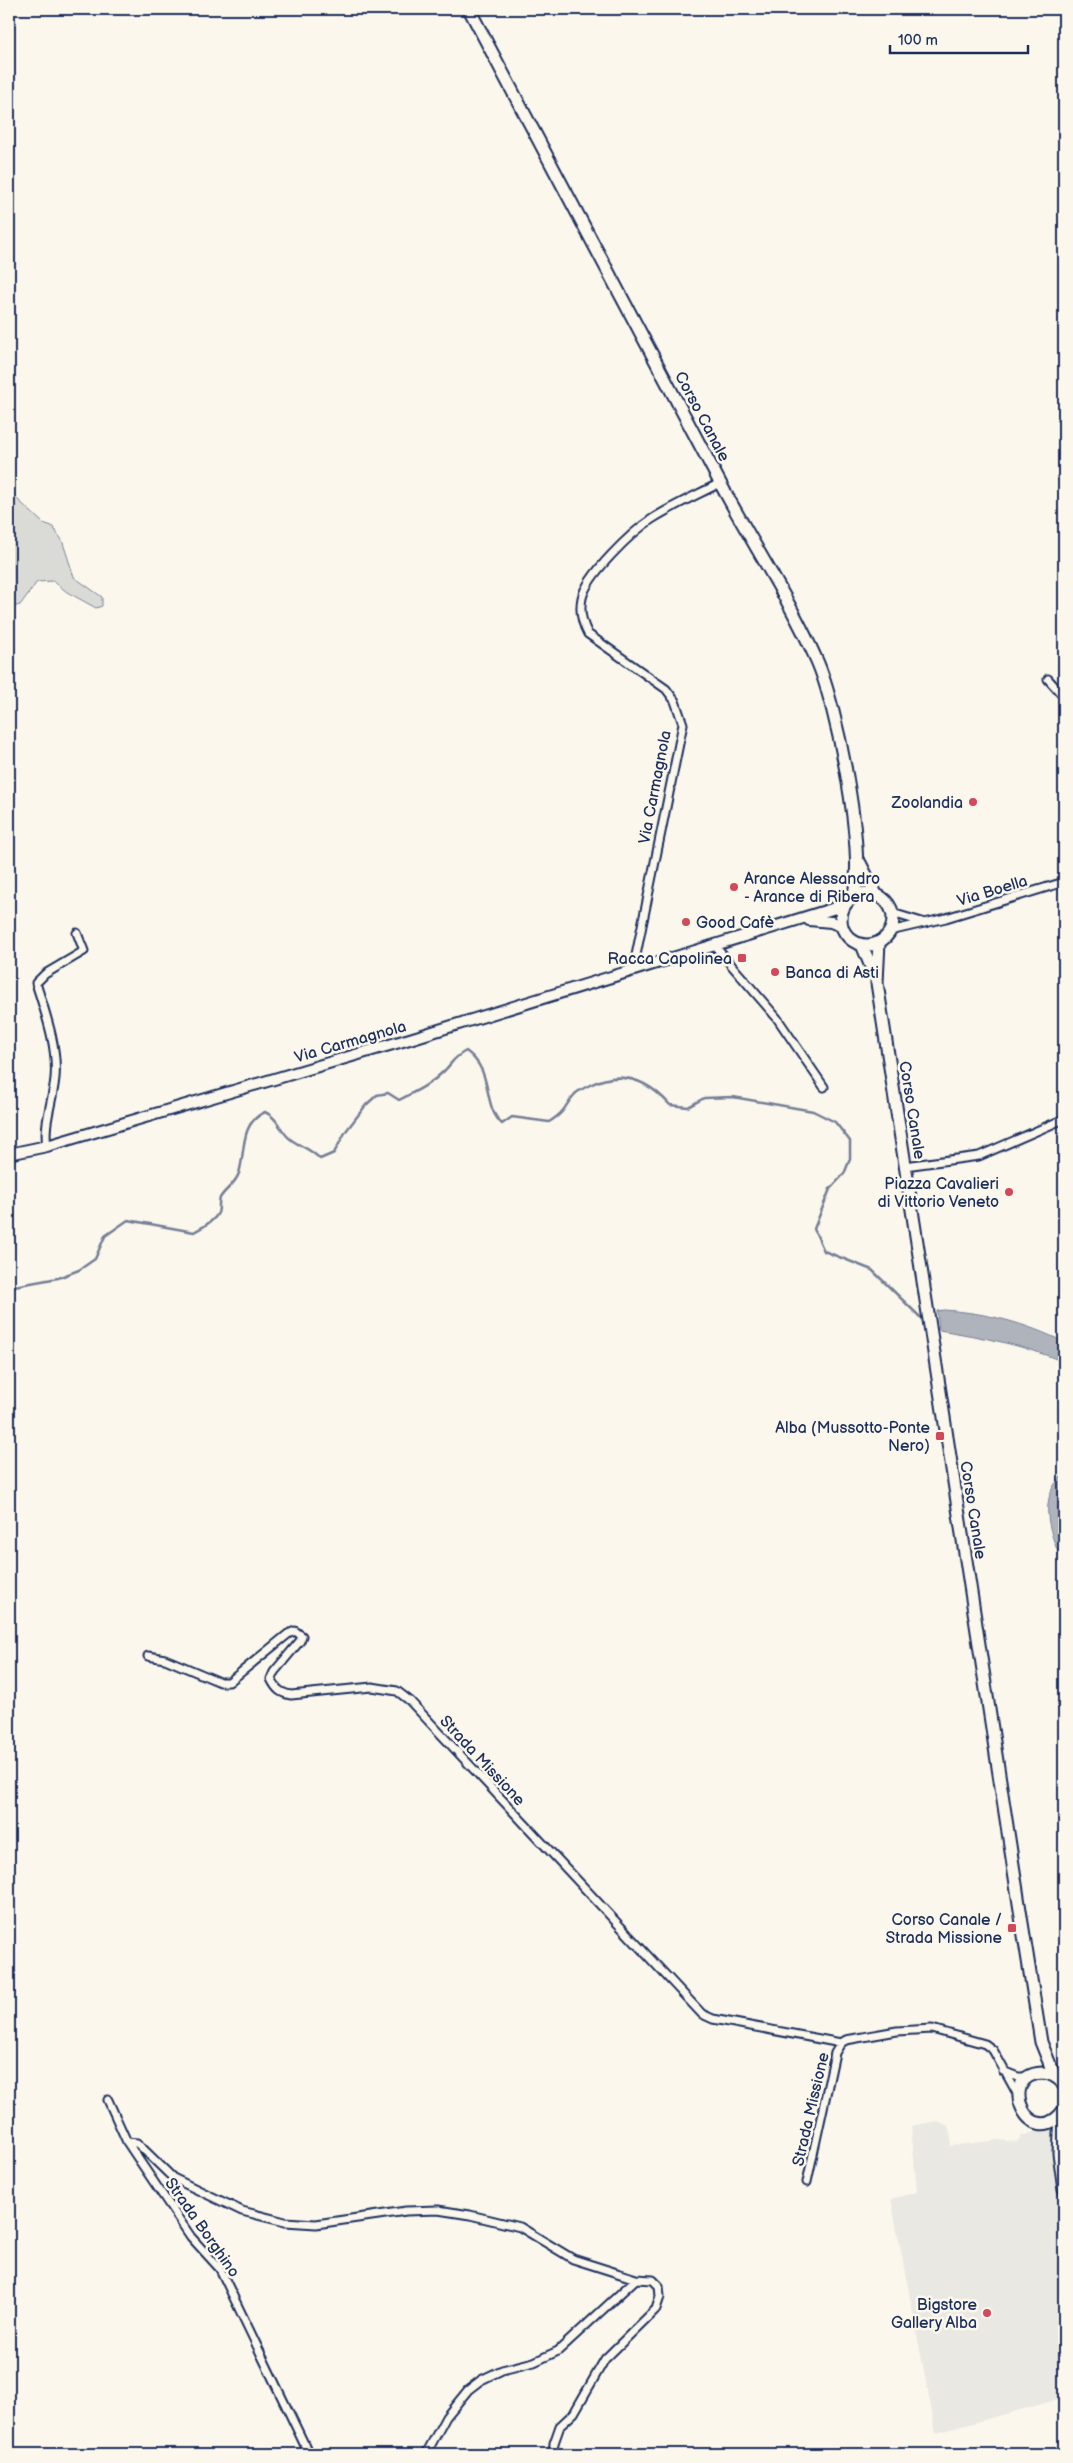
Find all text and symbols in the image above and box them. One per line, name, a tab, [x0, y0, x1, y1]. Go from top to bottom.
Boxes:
scale bar	[890, 22, 1028, 54]
text: 100 m	[898, 31, 938, 50]
street label: Corso Canale	[670, 369, 734, 465]
street label: Via Carmagnola	[635, 729, 676, 846]
place label: Zoolandia	[891, 794, 963, 813]
marker: Zoolandia	[967, 796, 979, 808]
place label: Arance Alessandro - Arance di Ribera	[744, 870, 880, 907]
street label: Via Boella	[955, 872, 1030, 911]
marker: Arance Alessandro - Arance di Ribera	[728, 881, 740, 893]
place label: Good Cafè	[696, 914, 774, 933]
marker: Good Cafè	[680, 916, 692, 928]
place label: Racca Capolinea	[607, 950, 732, 969]
marker: Racca Capolinea	[736, 952, 748, 964]
place label: Banca di Asti	[785, 964, 879, 983]
marker: Banca di Asti	[769, 966, 781, 978]
street label: Via Carmagnola	[292, 1017, 408, 1067]
street label: Corso Canale	[894, 1060, 929, 1161]
place label: Piazza Cavalieri di Vittorio Veneto	[878, 1175, 999, 1212]
marker: Piazza Cavalieri di Vittorio Veneto	[1003, 1186, 1015, 1198]
place label: Alba (Mussotto-Ponte Nero)	[775, 1419, 930, 1456]
marker: Alba (Mussotto-Ponte Nero)	[934, 1430, 946, 1442]
street label: Corso Canale	[955, 1460, 990, 1561]
street label: Strada Missione	[435, 1712, 529, 1810]
place label: Corso Canale / Strada Missione	[886, 1911, 1003, 1948]
marker: Corso Canale / Strada Missione	[1006, 1922, 1018, 1934]
street label: Strada Missione	[789, 2050, 834, 2168]
street label: Strada Borghino	[160, 2174, 243, 2281]
place label: Bigstore Gallery Alba	[891, 2296, 978, 2333]
marker: Bigstore Gallery Alba	[981, 2307, 993, 2319]

